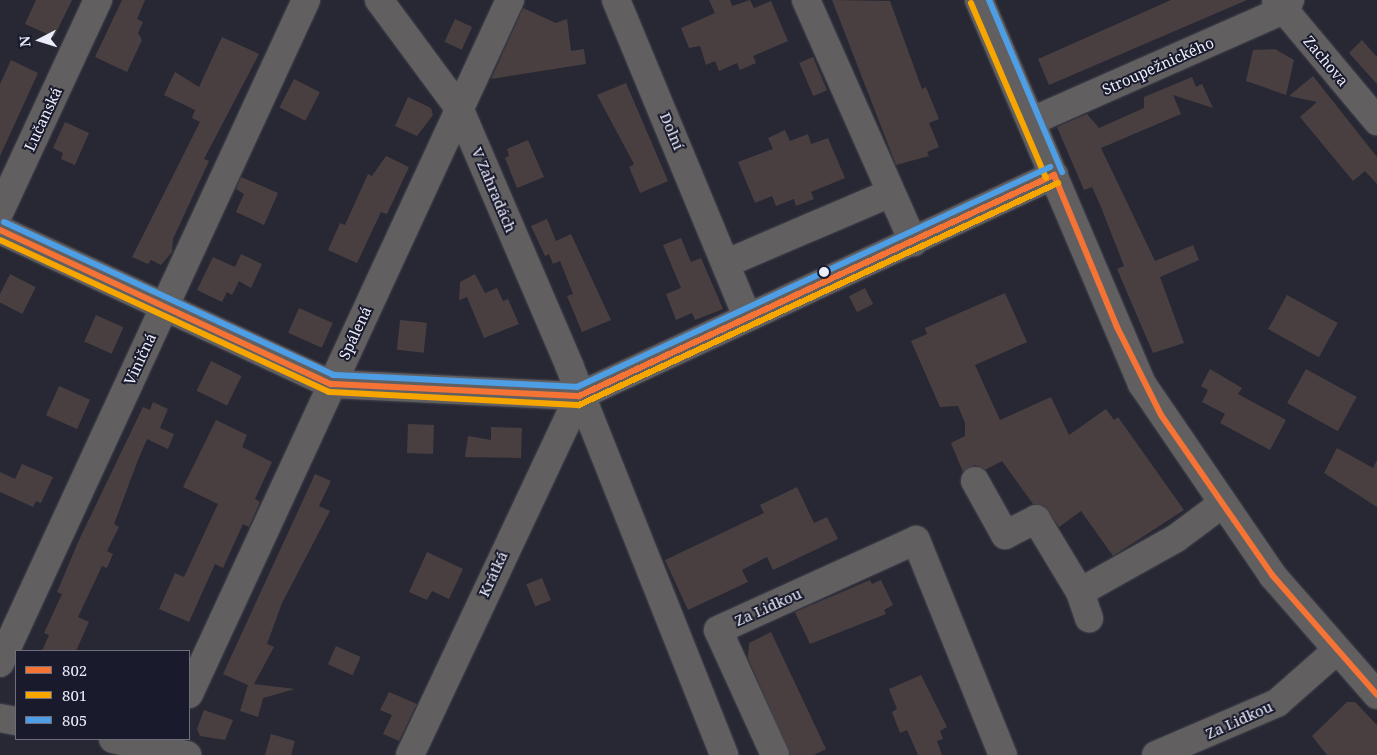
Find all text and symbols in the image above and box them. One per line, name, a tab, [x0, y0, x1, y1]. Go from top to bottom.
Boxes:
north arrow	[15, 15, 65, 65]
street label: Zachova	[1300, 32, 1352, 90]
street label: Stroupežnického	[1099, 33, 1217, 99]
text: N	[15, 35, 35, 48]
street label: Lučanská	[20, 84, 66, 154]
street label: Dolní	[656, 110, 688, 152]
street label: V Zahradách	[468, 145, 520, 235]
unlabelled marker	[819, 267, 829, 277]
street label: Spálená	[335, 304, 375, 362]
street label: Viničná	[120, 330, 160, 388]
street label: Krátká	[475, 548, 511, 600]
street label: Za Lidkou	[732, 584, 804, 630]
legend	[15, 650, 190, 740]
text: 802	[62, 660, 87, 680]
text: 801	[62, 685, 87, 705]
street label: Za Lidkou	[1203, 697, 1275, 743]
text: 805	[62, 710, 87, 730]

